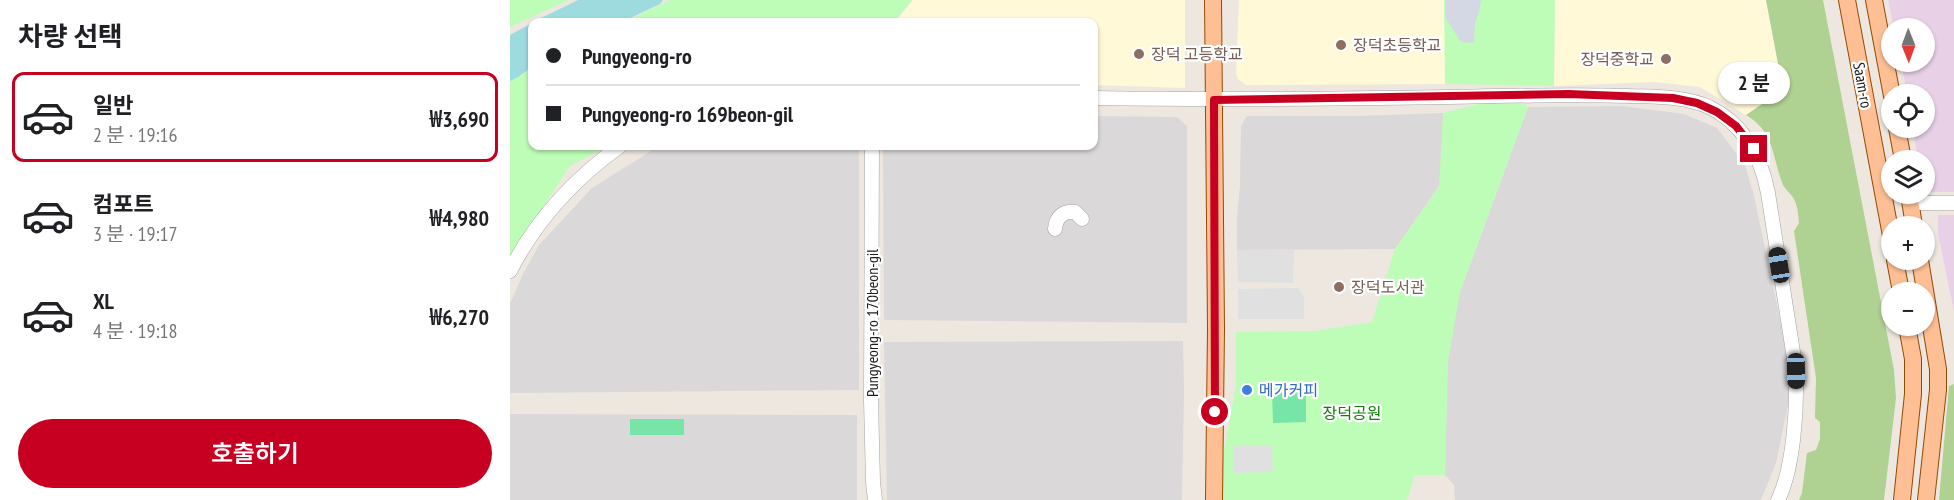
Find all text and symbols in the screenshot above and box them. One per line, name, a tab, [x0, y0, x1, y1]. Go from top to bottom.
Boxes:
north arrow	[1881, 18, 1935, 72]
map controls	[1881, 18, 1935, 336]
text: 차량 선택	[18, 19, 123, 53]
place label: 장덕초등학교	[1353, 35, 1441, 55]
marker: 장덕초등학교	[1334, 38, 1348, 52]
text: Pungyeong-ro	[582, 42, 692, 70]
place label: 장덕 고등학교	[1151, 44, 1243, 64]
marker: 장덕 고등학교	[1132, 47, 1146, 61]
place label: 장덕중학교	[1580, 49, 1654, 69]
marker: 장덕중학교	[1659, 52, 1673, 66]
street label: Saam-ro	[1849, 61, 1877, 109]
callout: 2 분	[1718, 62, 1790, 104]
text: 2 분	[1738, 70, 1770, 96]
button: locate	[1881, 84, 1935, 138]
icon: car	[21, 90, 75, 144]
text: 일반	[93, 91, 133, 119]
text: Pungyeong-ro 169beon-gil	[582, 100, 793, 128]
text: ₩3,690	[429, 105, 489, 133]
text: 2 분 · 19:16	[93, 122, 178, 148]
route end	[1740, 135, 1767, 162]
button: layers	[1881, 150, 1935, 204]
icon: car	[21, 189, 75, 243]
text: 컴포트	[93, 190, 154, 218]
text: ₩4,980	[429, 204, 489, 232]
button: +	[1881, 216, 1935, 270]
text: 3 분 · 19:17	[93, 221, 178, 247]
car	[1767, 246, 1791, 284]
street label: Pungyeong-ro 170beon-gil	[862, 249, 882, 397]
place label: 장덕도서관	[1351, 277, 1425, 297]
marker: 장덕도서관	[1332, 280, 1346, 294]
button: −	[1881, 282, 1935, 336]
text: XL	[93, 287, 114, 315]
icon: car	[21, 288, 75, 342]
text: ₩6,270	[429, 303, 489, 331]
text: 4 분 · 19:18	[93, 318, 178, 344]
car	[1787, 353, 1805, 389]
place label: 메가커피	[1259, 380, 1318, 400]
marker: 메가커피	[1240, 383, 1254, 397]
route start	[1201, 398, 1228, 425]
park label: 장덕공원	[1323, 403, 1381, 423]
button: 호출하기	[18, 419, 492, 488]

